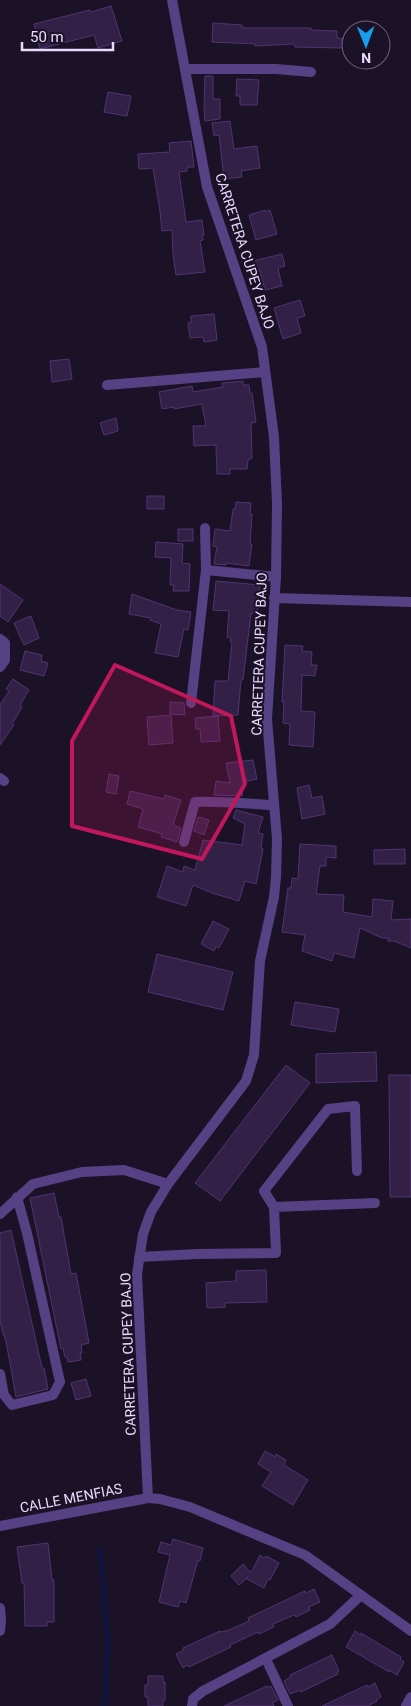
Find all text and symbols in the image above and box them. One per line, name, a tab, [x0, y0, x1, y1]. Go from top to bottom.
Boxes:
scale bar	[22, 20, 114, 52]
north arrow	[341, 20, 391, 70]
text: 50 m	[30, 28, 64, 46]
text: N	[361, 50, 371, 66]
street label: CARRETERA CUPEY BAJO	[212, 171, 278, 331]
street label: CARRETERA CUPEY BAJO	[248, 572, 270, 736]
street label: CARRETERA CUPEY BAJO	[117, 1272, 139, 1436]
street label: CALLE MENFIAS	[18, 1480, 124, 1516]

